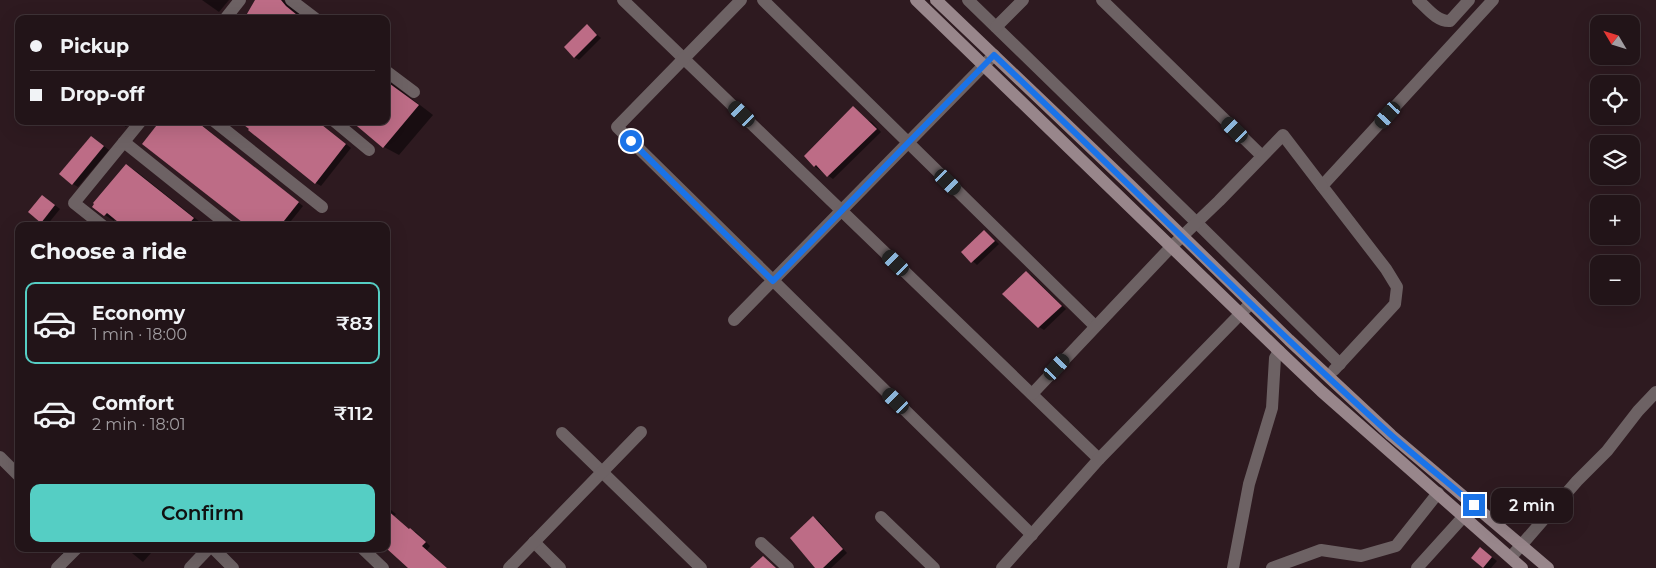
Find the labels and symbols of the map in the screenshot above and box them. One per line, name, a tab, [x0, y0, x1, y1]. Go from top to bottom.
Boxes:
north arrow	[1590, 15, 1640, 65]
car	[725, 98, 758, 130]
car	[1372, 99, 1403, 131]
car	[1219, 114, 1251, 146]
route start	[620, 130, 642, 152]
car	[931, 166, 964, 198]
car	[879, 247, 912, 279]
car	[1041, 351, 1072, 383]
car	[879, 385, 912, 417]
callout: 2 min	[1492, 488, 1574, 522]
route end	[1463, 494, 1485, 516]

